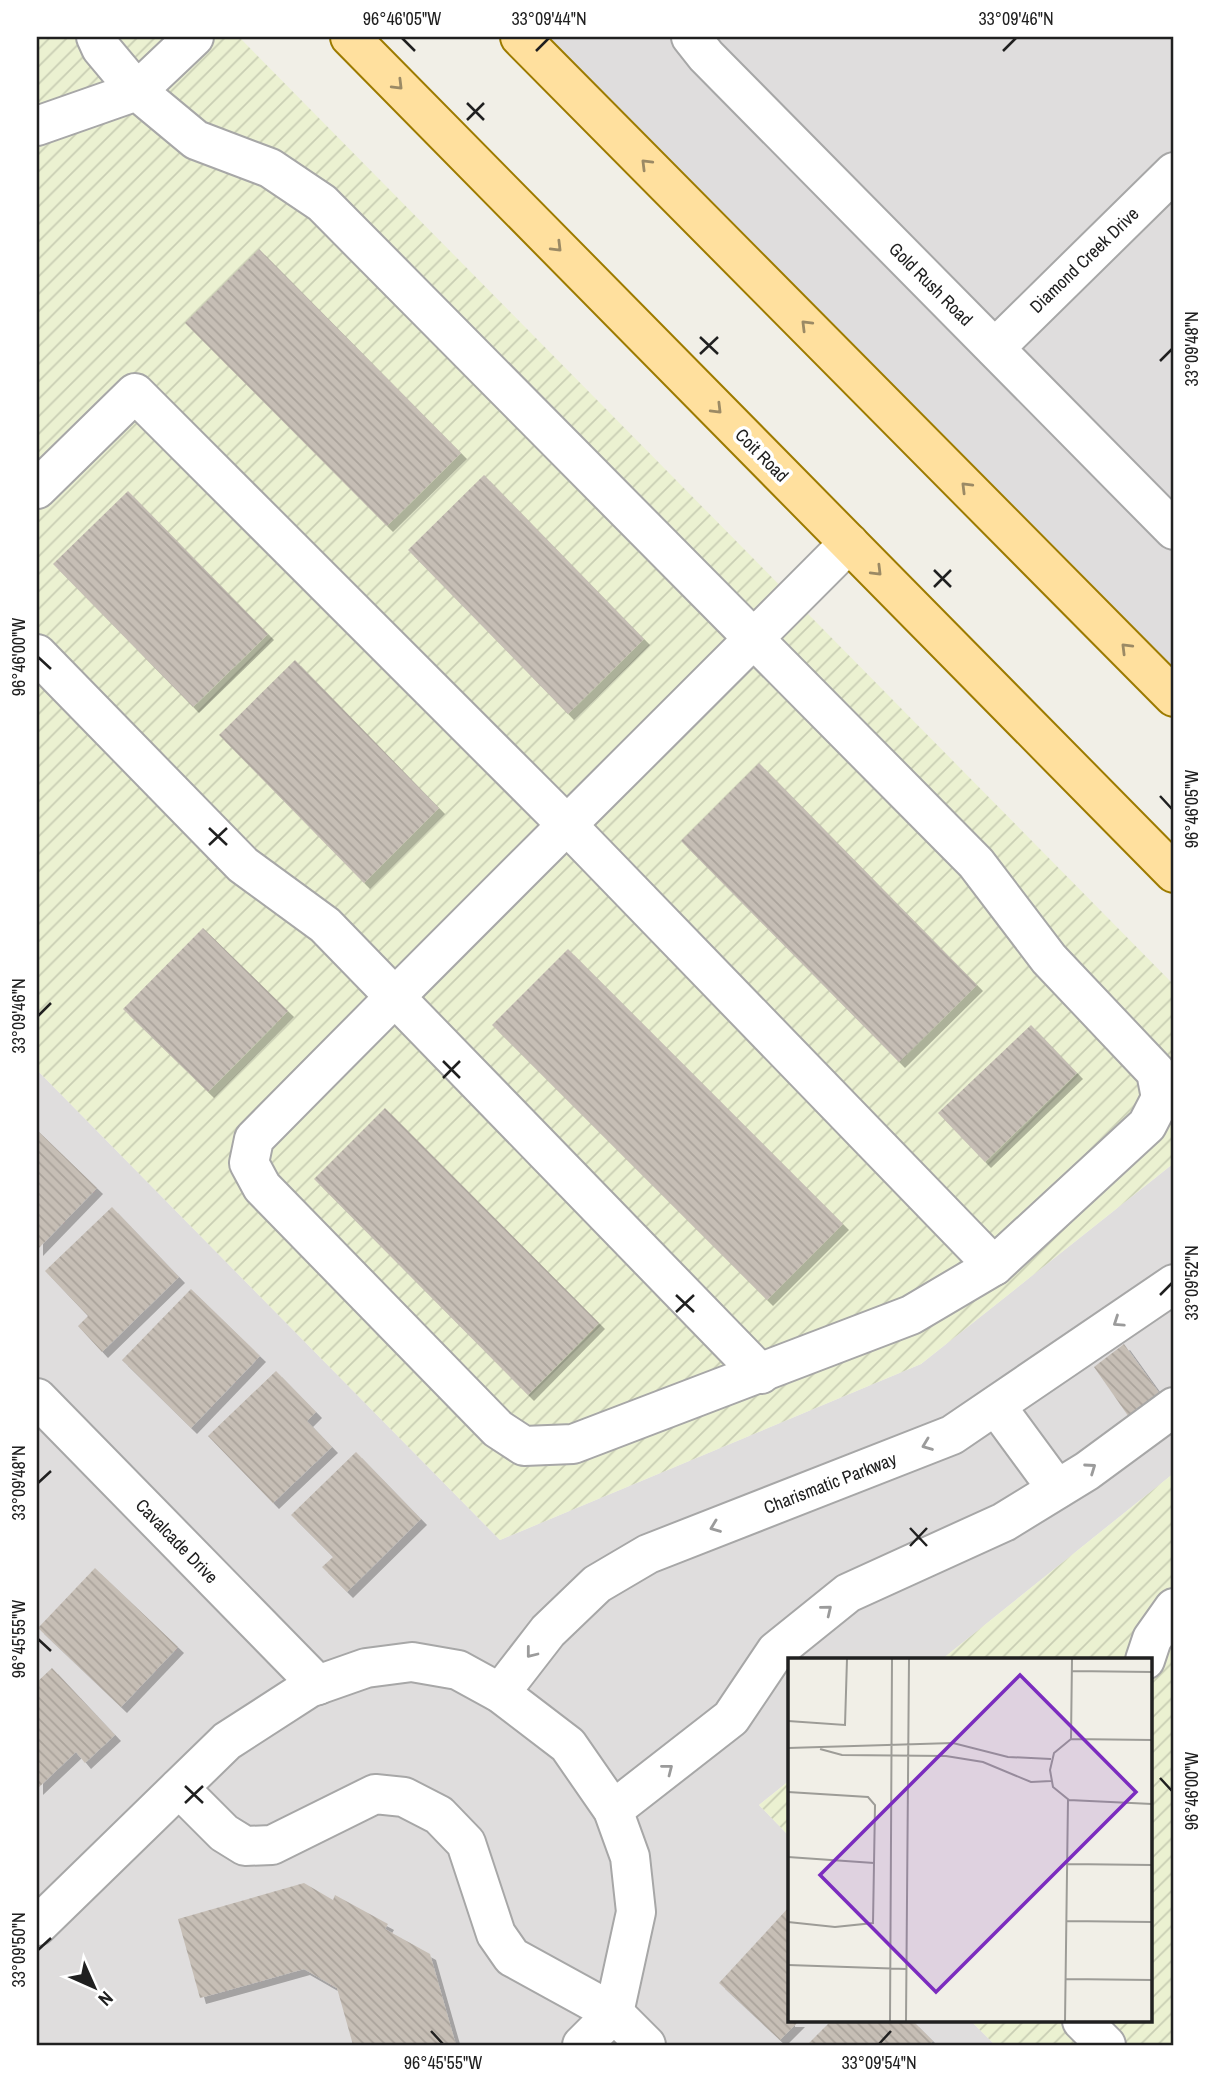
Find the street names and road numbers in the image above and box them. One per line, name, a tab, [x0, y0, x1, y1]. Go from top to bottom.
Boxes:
street label: Diamond Creek Drive	[1024, 201, 1144, 319]
street label: Gold Rush Road	[884, 237, 978, 331]
street label: Coit Road	[730, 423, 794, 487]
street label: Charismatic Parkway	[760, 1446, 901, 1520]
street label: Cavalcade Drive	[130, 1493, 224, 1589]

